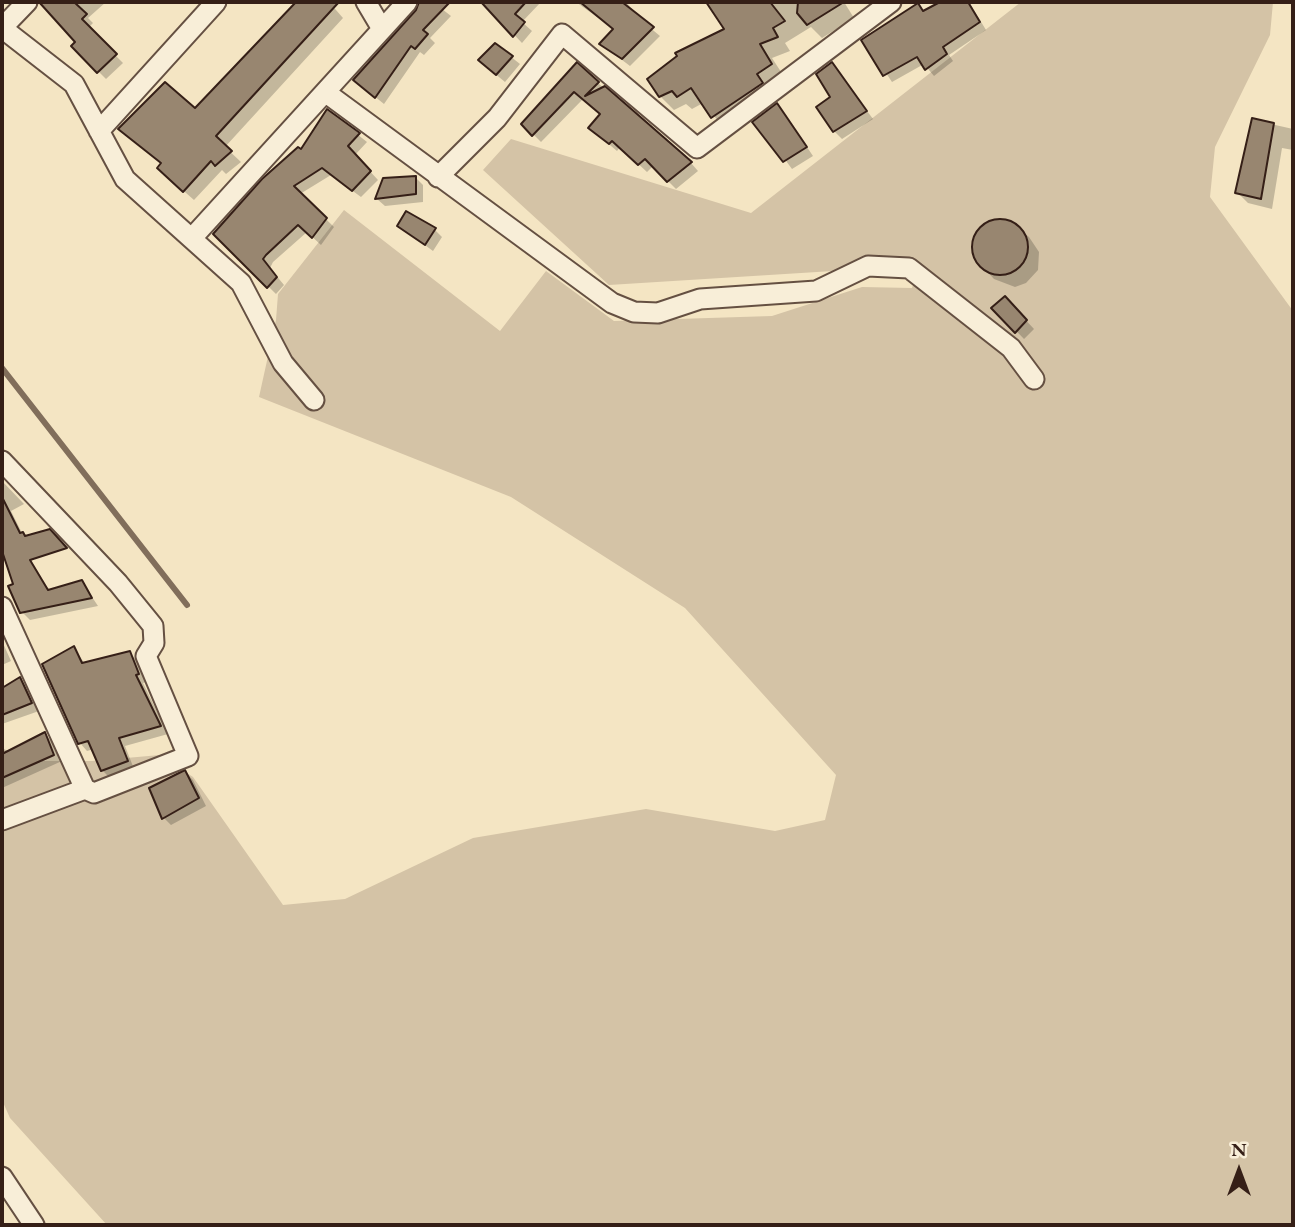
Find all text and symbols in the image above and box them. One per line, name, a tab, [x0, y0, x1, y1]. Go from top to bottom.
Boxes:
north arrow	[1204, 1136, 1274, 1206]
text: N	[1231, 1137, 1247, 1162]

